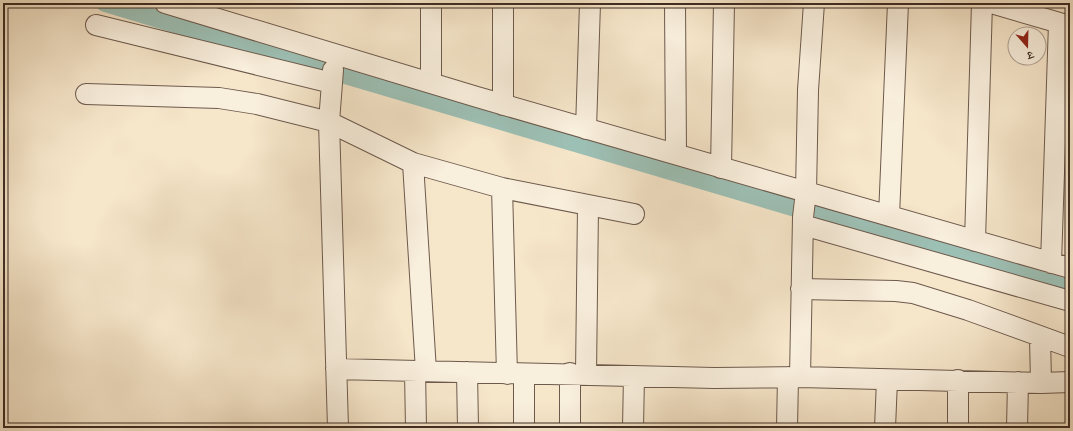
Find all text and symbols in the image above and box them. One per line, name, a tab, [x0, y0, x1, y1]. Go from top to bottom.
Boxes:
north arrow	[1007, 26, 1047, 66]
text: उ	[1024, 48, 1036, 63]

